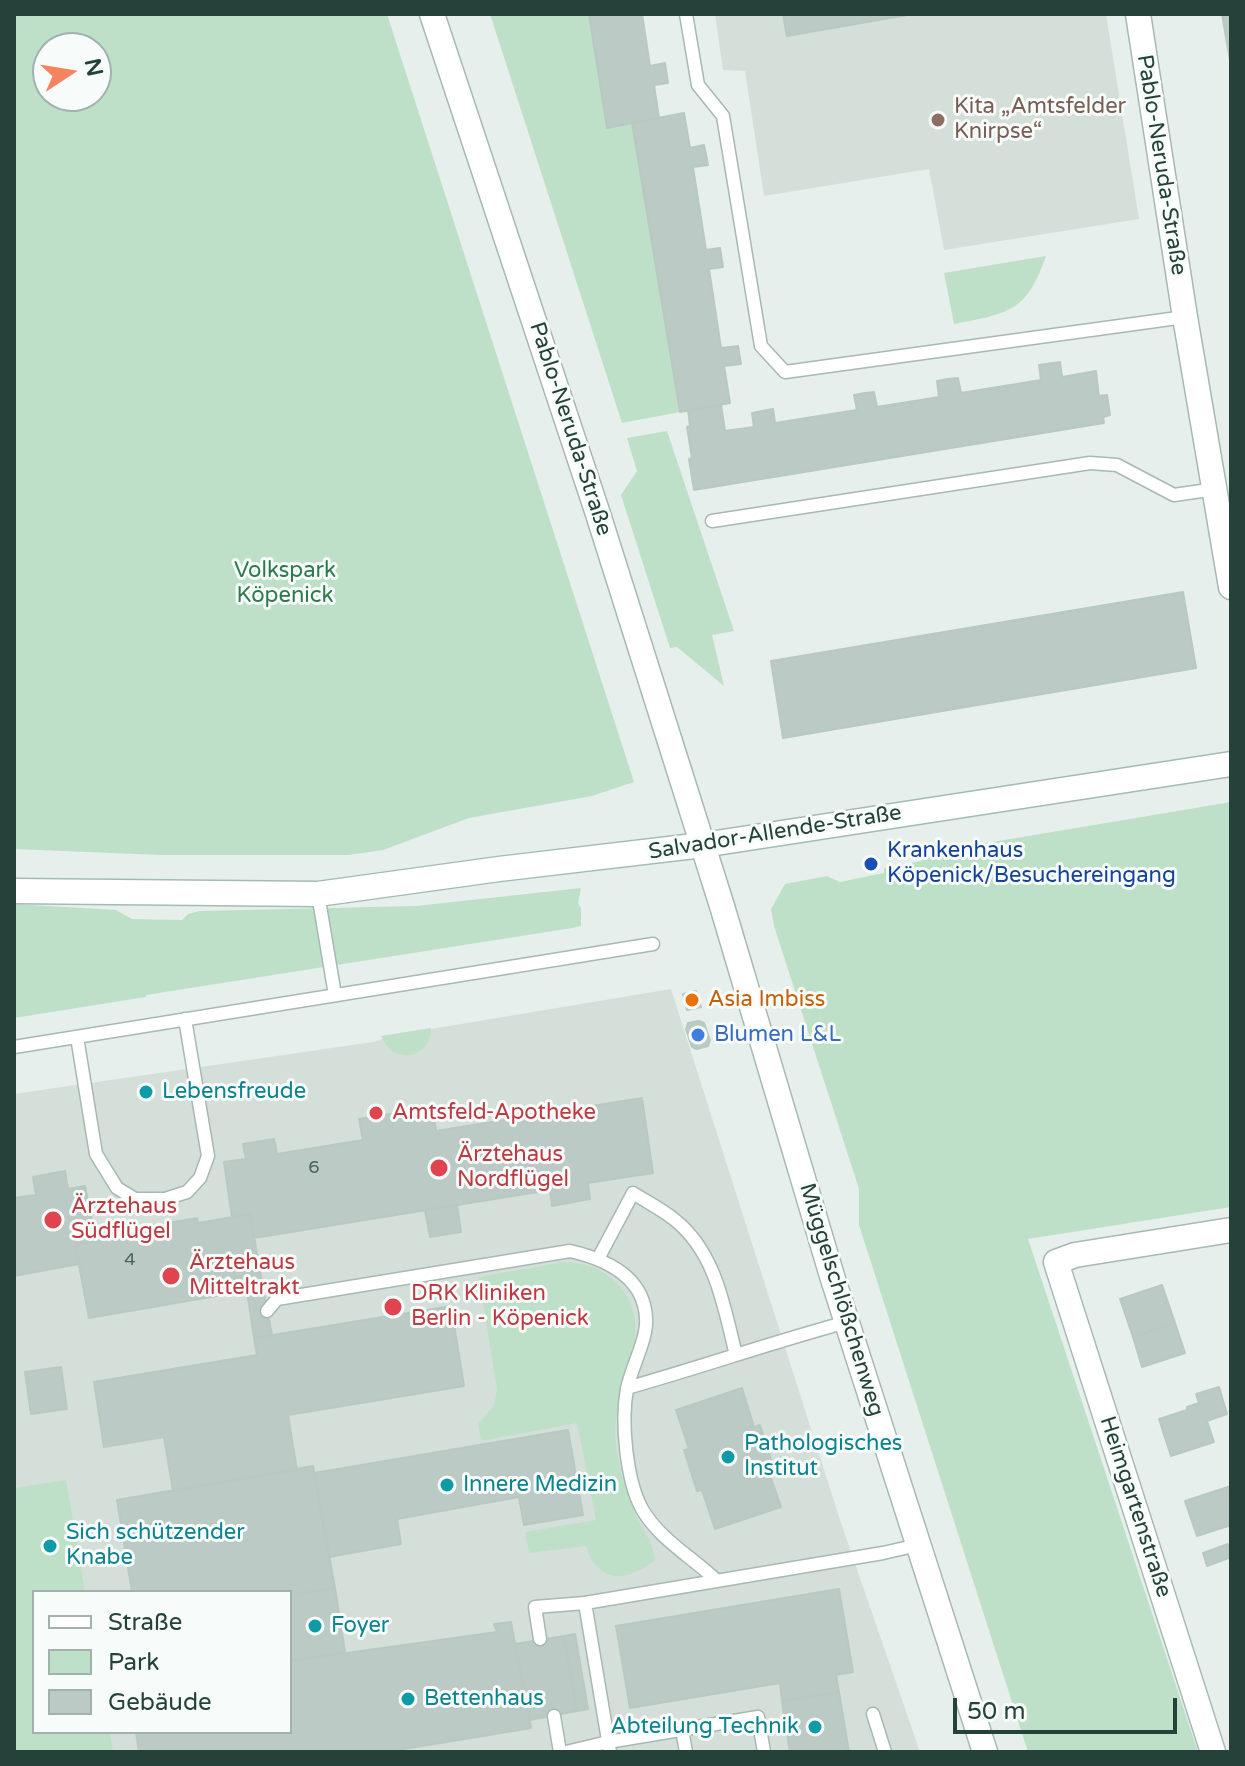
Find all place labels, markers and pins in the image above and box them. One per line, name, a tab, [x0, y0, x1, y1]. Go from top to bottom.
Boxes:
place label: Kita „Amtsfelder Knirpse“	[954, 94, 1126, 146]
marker: Kita „Amtsfelder Knirpse“	[929, 111, 947, 129]
place label: Krankenhaus Köpenick/Besuchereingang	[887, 838, 1176, 890]
marker: Krankenhaus Köpenick/Besuchereingang	[862, 855, 880, 873]
place label: Asia Imbiss	[708, 987, 825, 1013]
marker: Asia Imbiss	[683, 991, 701, 1009]
place label: Blumen L&L	[714, 1022, 841, 1048]
marker: Blumen L&L	[689, 1026, 707, 1044]
place label: Lebensfreude	[162, 1079, 306, 1105]
marker: Lebensfreude	[137, 1083, 155, 1101]
place label: Amtsfeld-Apotheke	[392, 1100, 596, 1126]
marker: Amtsfeld-Apotheke	[367, 1104, 385, 1122]
place label: Ärztehaus Nordflügel	[457, 1142, 569, 1194]
marker: Ärztehaus Nordflügel	[428, 1157, 450, 1179]
place label: Ärztehaus Südflügel	[71, 1194, 177, 1246]
marker: Ärztehaus Südflügel	[42, 1209, 64, 1231]
place label: Ärztehaus Mitteltrakt	[189, 1250, 300, 1302]
marker: Ärztehaus Mitteltrakt	[160, 1265, 182, 1287]
place label: DRK Kliniken Berlin - Köpenick	[411, 1281, 589, 1332]
marker: DRK Kliniken Berlin - Köpenick	[382, 1296, 404, 1318]
place label: Pathologisches Institut	[744, 1431, 902, 1482]
marker: Pathologisches Institut	[719, 1448, 737, 1466]
place label: Innere Medizin	[463, 1472, 617, 1498]
marker: Innere Medizin	[438, 1476, 456, 1494]
place label: Sich schützender Knabe	[66, 1520, 245, 1572]
marker: Sich schützender Knabe	[41, 1537, 59, 1555]
place label: Foyer	[331, 1613, 389, 1639]
marker: Foyer	[306, 1617, 324, 1635]
place label: Bettenhaus	[424, 1686, 544, 1712]
marker: Bettenhaus	[399, 1690, 417, 1708]
place label: Abteilung Technik	[610, 1714, 799, 1740]
marker: Abteilung Technik	[806, 1718, 824, 1736]

